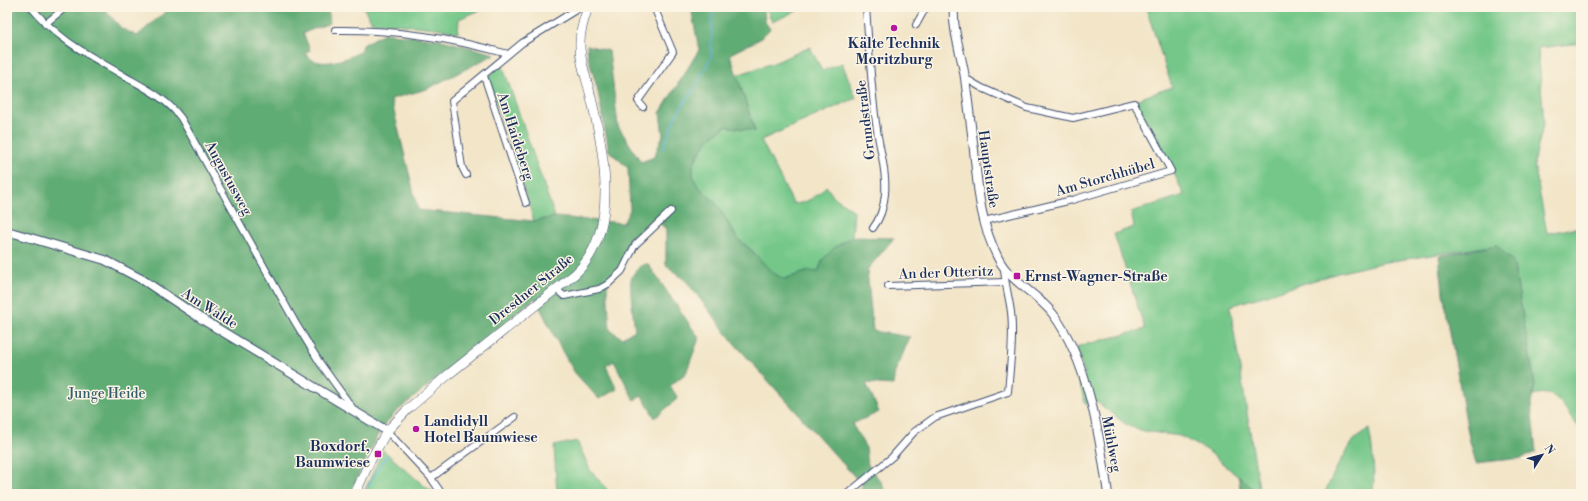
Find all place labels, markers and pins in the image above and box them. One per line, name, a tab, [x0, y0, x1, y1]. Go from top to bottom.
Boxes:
marker: Kälte Technik Moritzburg	[889, 23, 899, 33]
place label: Kälte Technik Moritzburg	[848, 35, 941, 69]
place label: Ernst-Wagner-Straße	[1025, 268, 1168, 286]
marker: Ernst-Wagner-Straße	[1012, 271, 1022, 281]
place label: Landidyll Hotel Baumwiese	[424, 413, 538, 447]
marker: Landidyll Hotel Baumwiese	[411, 424, 421, 434]
place label: Boxdorf, Baumwiese	[295, 438, 370, 472]
marker: Boxdorf, Baumwiese	[373, 449, 383, 459]

